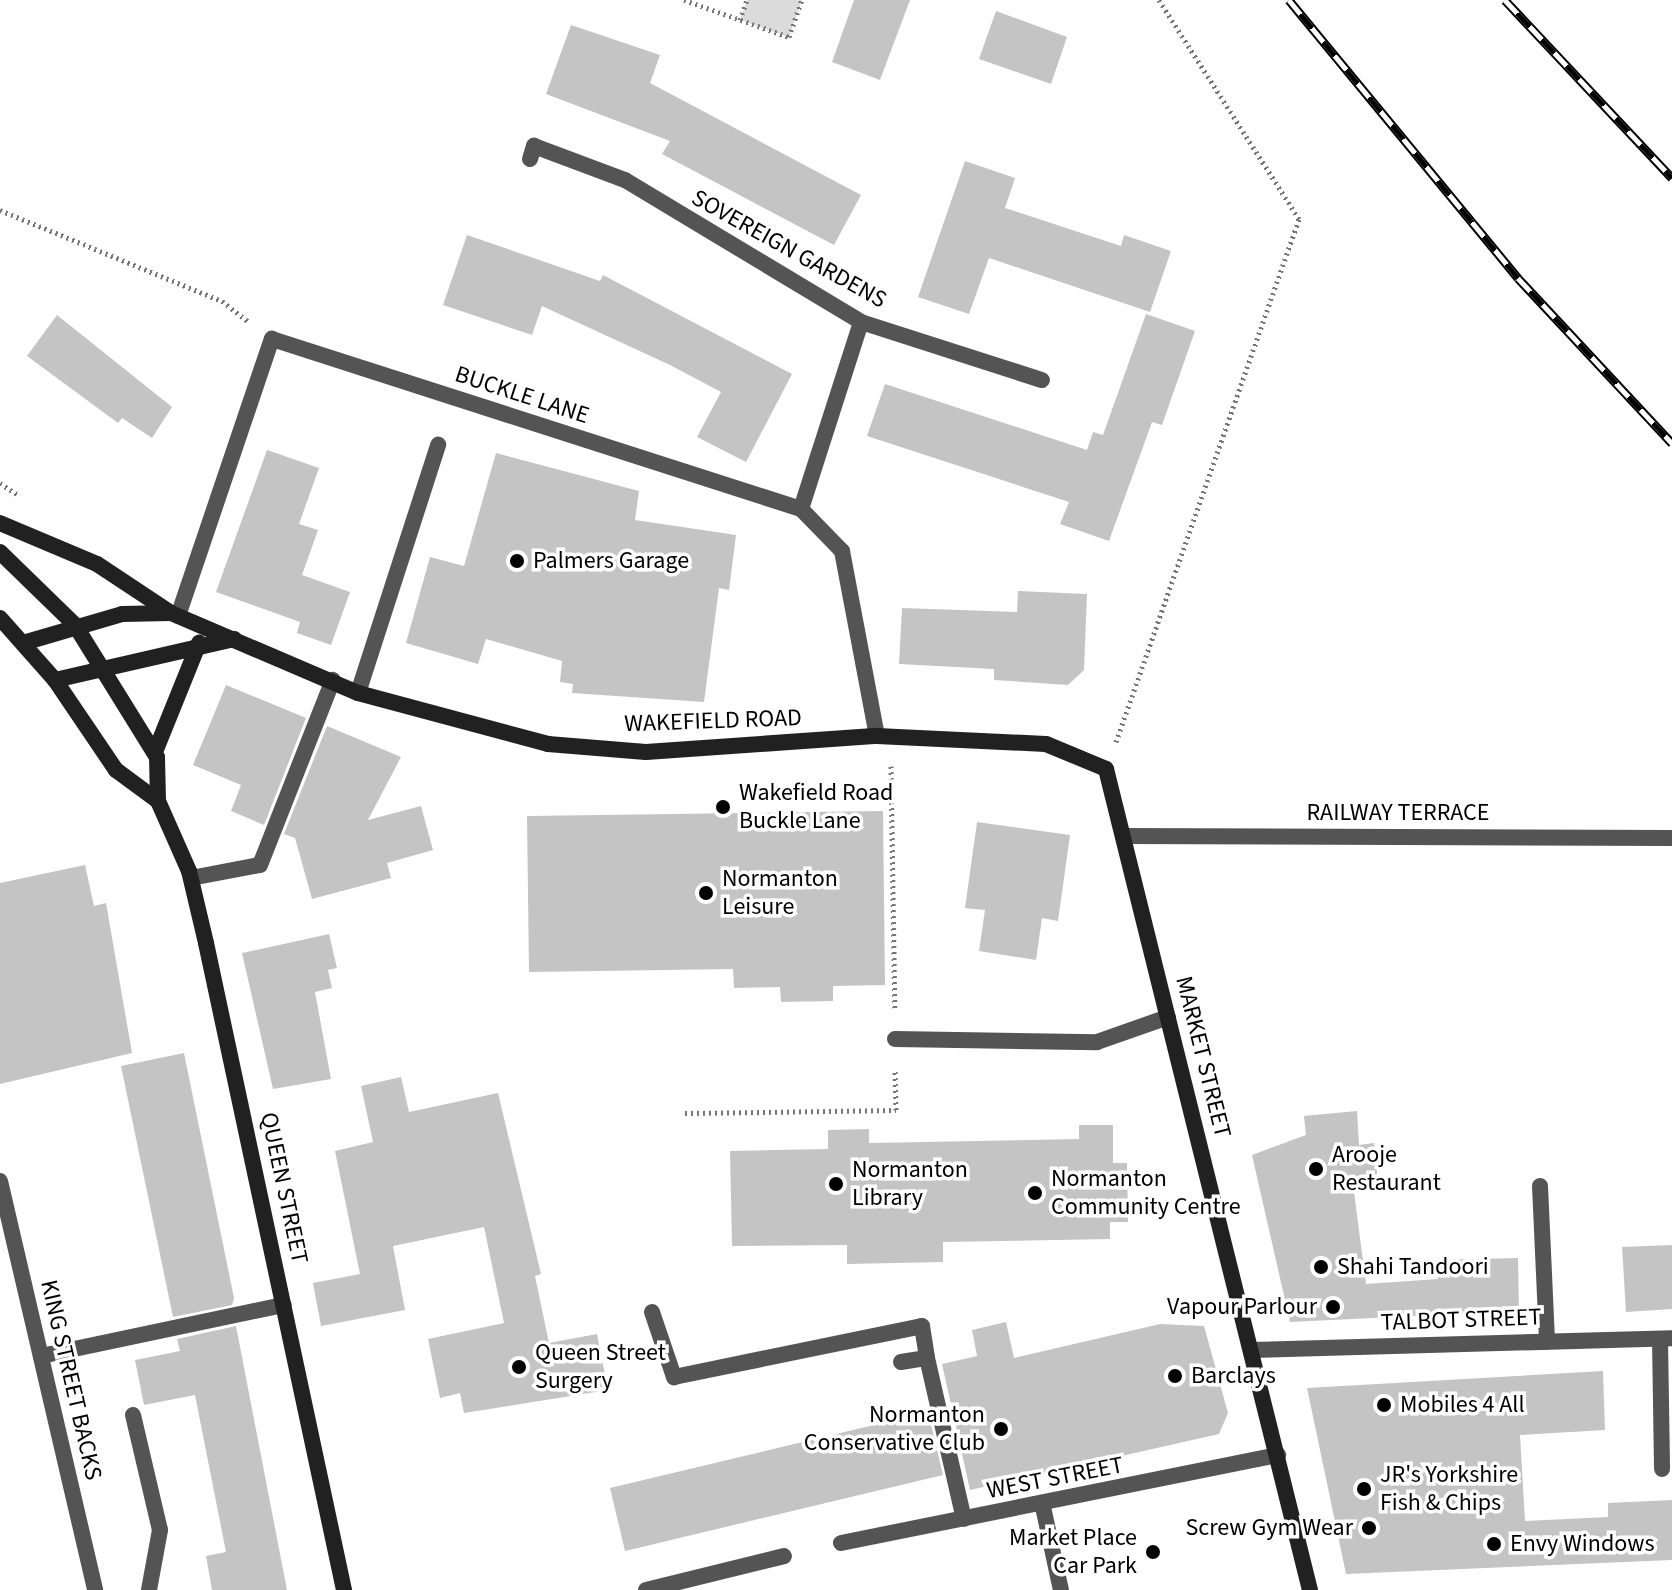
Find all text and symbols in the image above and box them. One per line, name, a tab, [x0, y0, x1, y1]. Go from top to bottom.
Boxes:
street label: SOVEREIGN GARDENS	[686, 183, 892, 315]
street label: BUCKLE LANE	[451, 360, 593, 430]
place label: Palmers Garage	[533, 547, 689, 575]
marker: Palmers Garage	[508, 552, 526, 570]
street label: WAKEFIELD ROAD	[624, 704, 802, 738]
place label: Wakefield Road Buckle Lane	[739, 779, 893, 835]
marker: Wakefield Road Buckle Lane	[714, 798, 732, 816]
street label: RAILWAY TERRACE	[1307, 799, 1489, 827]
place label: Normanton Leisure	[722, 865, 838, 921]
marker: Normanton Leisure	[697, 884, 715, 902]
street label: MARKET STREET	[1169, 973, 1237, 1141]
street label: QUEEN STREET	[254, 1110, 314, 1266]
place label: Arooje Restaurant	[1332, 1141, 1441, 1197]
place label: Normanton Library	[852, 1156, 968, 1212]
marker: Arooje Restaurant	[1307, 1160, 1325, 1178]
place label: Normanton Community Centre	[1051, 1165, 1241, 1221]
marker: Normanton Library	[827, 1175, 845, 1193]
marker: Normanton Community Centre	[1026, 1184, 1044, 1202]
place label: Shahi Tandoori	[1337, 1253, 1489, 1281]
marker: Shahi Tandoori	[1312, 1258, 1330, 1276]
street label: KING STREET BACKS	[34, 1277, 108, 1483]
place label: Vapour Parlour	[1167, 1293, 1317, 1321]
marker: Vapour Parlour	[1324, 1298, 1342, 1316]
street label: TALBOT STREET	[1380, 1303, 1542, 1337]
place label: Queen Street Surgery	[535, 1339, 666, 1395]
marker: Queen Street Surgery	[510, 1358, 528, 1376]
place label: Barclays	[1191, 1362, 1276, 1390]
marker: Barclays	[1166, 1367, 1184, 1385]
place label: Mobiles 4 All	[1400, 1391, 1525, 1419]
marker: Mobiles 4 All	[1375, 1396, 1393, 1414]
place label: Normanton Conservative Club	[804, 1401, 985, 1457]
marker: Normanton Conservative Club	[992, 1420, 1010, 1438]
street label: WEST STREET	[984, 1451, 1126, 1505]
place label: JR's Yorkshire Fish & Chips	[1380, 1461, 1518, 1517]
marker: JR's Yorkshire Fish & Chips	[1355, 1480, 1373, 1498]
place label: Screw Gym Wear	[1185, 1514, 1353, 1542]
marker: Screw Gym Wear	[1360, 1519, 1378, 1537]
place label: Market Place Car Park	[1009, 1524, 1137, 1580]
place label: Envy Windows	[1510, 1530, 1654, 1558]
marker: Envy Windows	[1485, 1535, 1503, 1553]
marker: Market Place Car Park	[1144, 1543, 1162, 1561]

